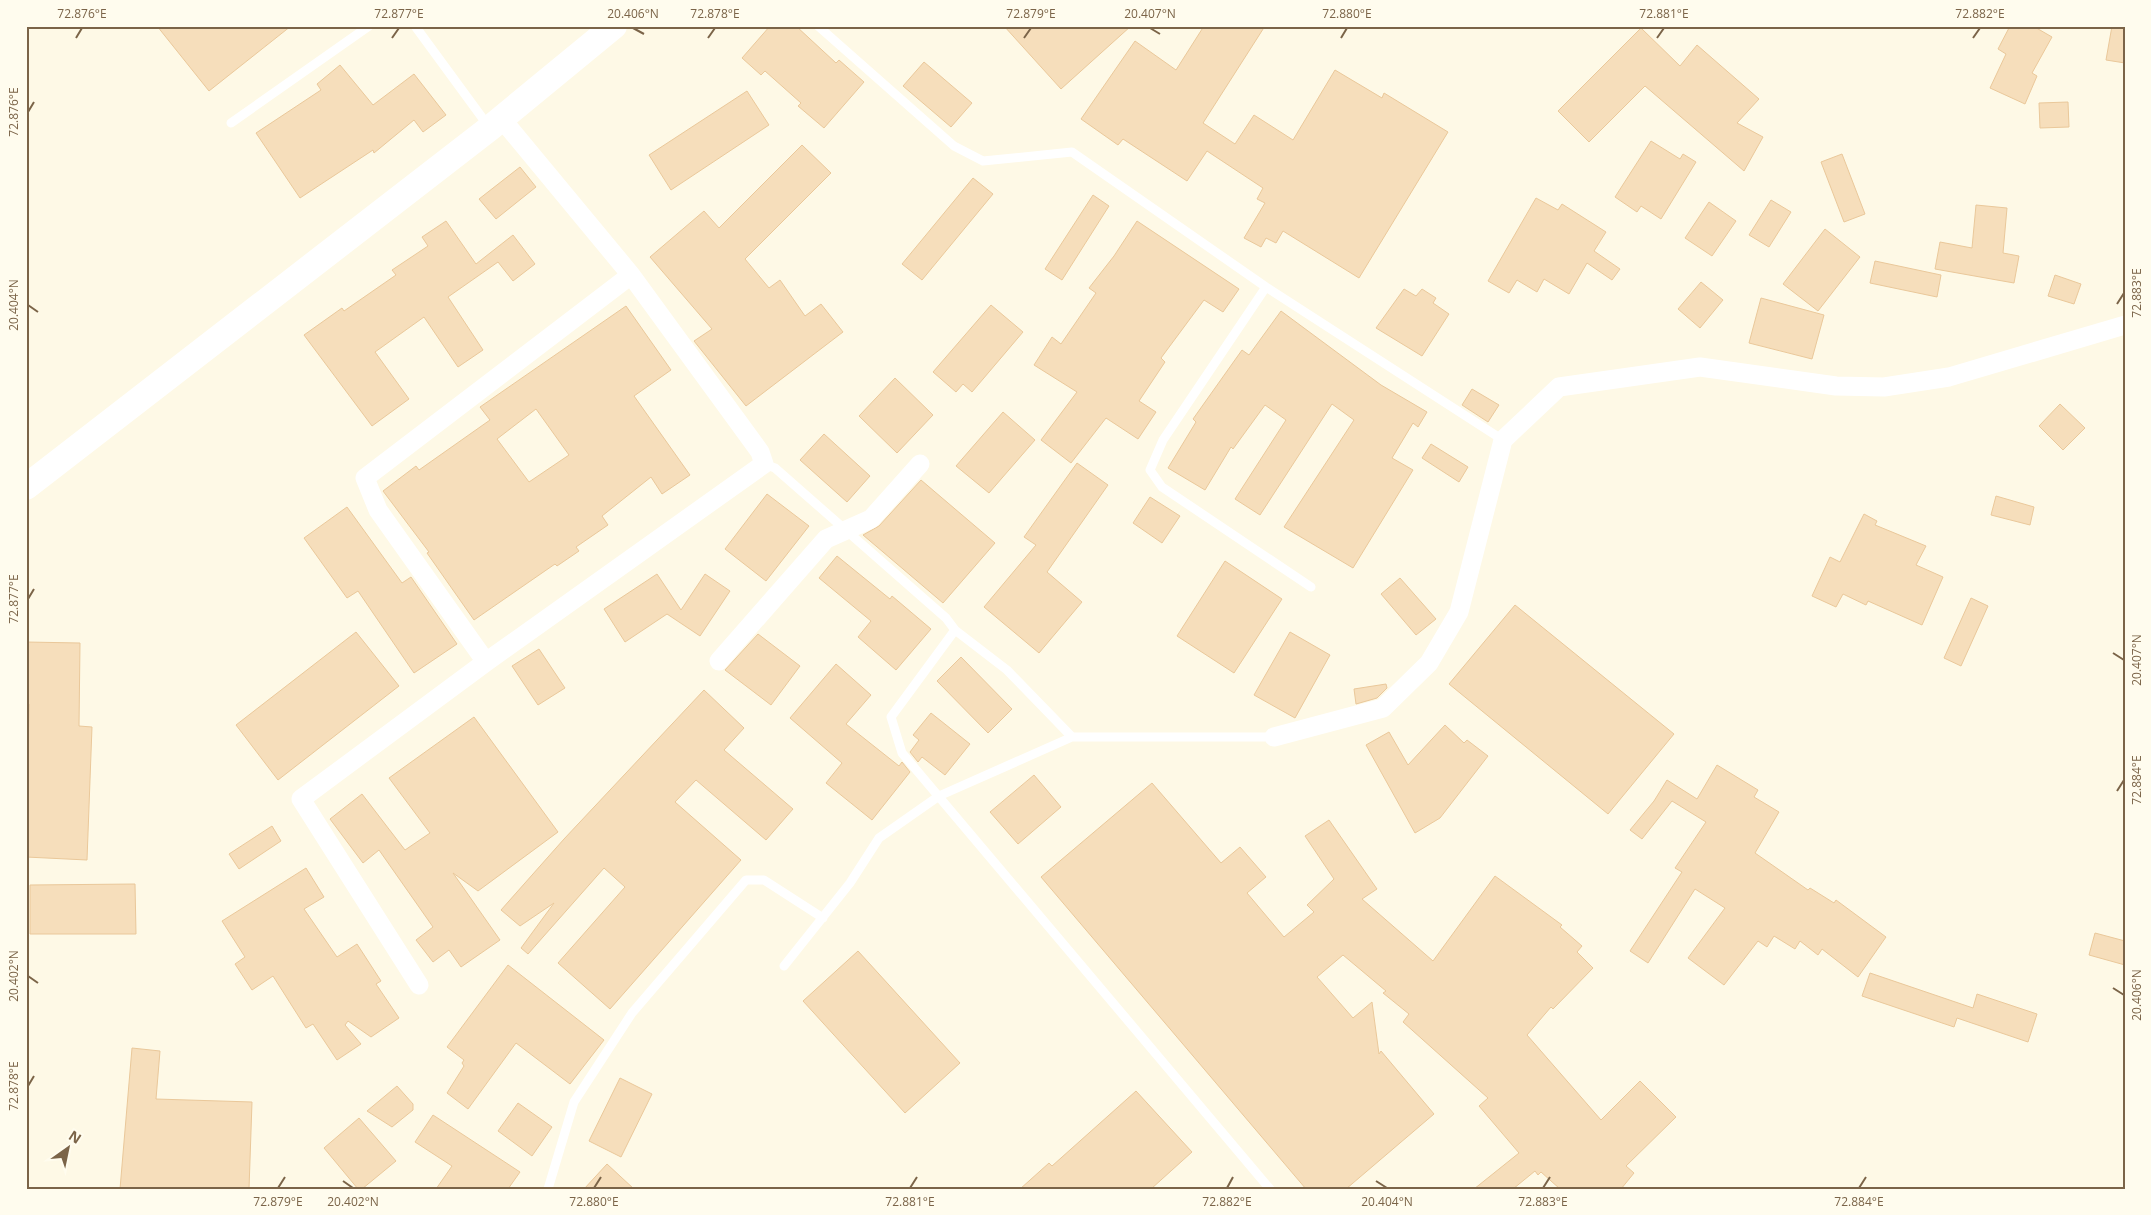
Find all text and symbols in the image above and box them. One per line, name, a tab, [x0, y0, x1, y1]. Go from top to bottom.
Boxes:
text: 72.876°E	[57, 5, 107, 22]
text: 72.877°E	[374, 5, 424, 22]
text: 20.406°N	[607, 5, 659, 22]
text: 72.878°E	[690, 5, 740, 22]
text: 72.879°E	[1006, 5, 1056, 22]
text: 20.407°N	[1124, 5, 1176, 22]
text: 72.880°E	[1322, 5, 1372, 22]
text: 72.881°E	[1639, 5, 1689, 22]
text: 72.882°E	[1955, 5, 2005, 22]
text: 72.876°E	[5, 87, 22, 137]
text: 72.883°E	[2128, 268, 2145, 318]
text: 20.404°N	[5, 279, 22, 331]
text: 72.877°E	[5, 574, 22, 624]
text: 20.407°N	[2128, 634, 2145, 686]
text: 72.884°E	[2128, 755, 2145, 805]
text: 20.402°N	[5, 950, 22, 1002]
text: 20.406°N	[2128, 969, 2145, 1021]
text: 72.878°E	[5, 1061, 22, 1111]
north arrow	[42, 1122, 92, 1172]
text: N	[65, 1126, 85, 1148]
text: 72.879°E	[253, 1193, 303, 1210]
text: 20.402°N	[327, 1193, 379, 1210]
text: 72.880°E	[569, 1193, 619, 1210]
text: 72.881°E	[885, 1193, 935, 1210]
text: 72.882°E	[1202, 1193, 1252, 1210]
text: 20.404°N	[1361, 1193, 1413, 1210]
text: 72.883°E	[1518, 1193, 1568, 1210]
text: 72.884°E	[1834, 1193, 1884, 1210]

